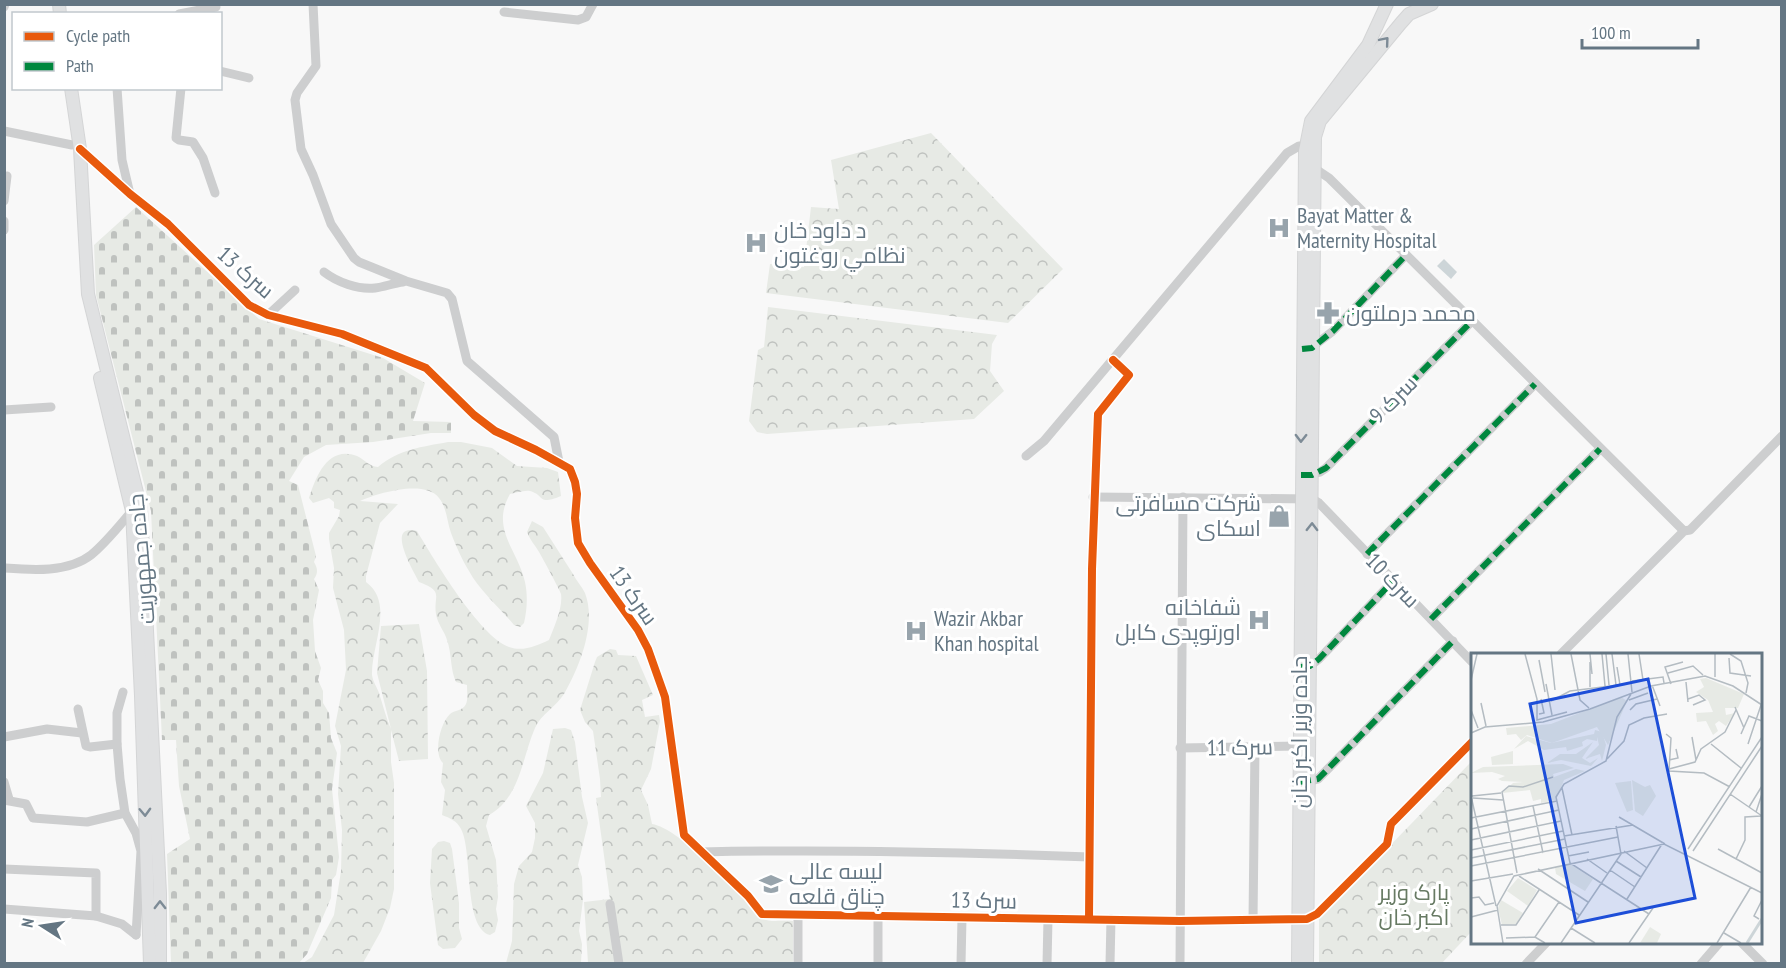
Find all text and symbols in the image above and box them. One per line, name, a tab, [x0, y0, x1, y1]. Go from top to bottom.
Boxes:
legend	[12, 12, 222, 90]
scale bar	[1582, 12, 1698, 50]
text: 100 m	[1591, 21, 1631, 44]
text: Cycle path	[66, 24, 130, 47]
one-way arrow	[1378, 37, 1389, 48]
text: Path	[66, 54, 94, 77]
place label: Bayat Matter & Maternity Hospital	[1297, 201, 1437, 254]
hospital icon: Bayat Matter & Maternity Hospital	[1266, 215, 1292, 241]
place label: د داود خان نظامي روغتون	[774, 216, 906, 272]
hospital icon: د داود خان نظامي روغتون	[743, 230, 769, 256]
street label: سرک 13	[212, 240, 280, 304]
place label: محمد درملتون	[1346, 299, 1476, 327]
pharmacy icon: محمد درملتون	[1315, 300, 1341, 326]
street label: سرک 9	[1363, 369, 1423, 429]
one-way arrow	[1295, 433, 1307, 442]
place label: شرکت مسافرتی اسکای	[1115, 489, 1261, 542]
street label: جاده جمهوریت	[121, 493, 161, 625]
shop icon: شرکت مسافرتی اسکای	[1266, 503, 1292, 529]
one-way arrow	[1306, 523, 1318, 532]
street label: سرک 10	[1360, 546, 1426, 614]
street label: سرک 13	[604, 560, 664, 630]
place label: شفاخانه اورتوپدی کابل	[1115, 593, 1241, 647]
place label: Wazir Akbar Khan hospital	[934, 604, 1039, 657]
hospital icon: شفاخانه اورتوپدی کابل	[1246, 607, 1272, 633]
hospital icon: Wazir Akbar Khan hospital	[903, 618, 929, 644]
inset map	[1471, 653, 1762, 944]
street label: جاده وزیر اکبر خان	[1285, 656, 1313, 808]
street label: سرک 11	[1207, 732, 1273, 762]
one-way arrow	[139, 807, 151, 816]
place label: لیسه عالی چناق قلعه	[789, 857, 885, 911]
school or university icon: لیسه عالی چناق قلعه	[758, 871, 784, 897]
park label: پارک وزیر اکبر خان	[1377, 878, 1449, 931]
street label: سرک 13	[951, 885, 1017, 915]
north arrow	[12, 896, 72, 956]
one-way arrow	[154, 901, 166, 910]
text: N	[17, 917, 38, 929]

